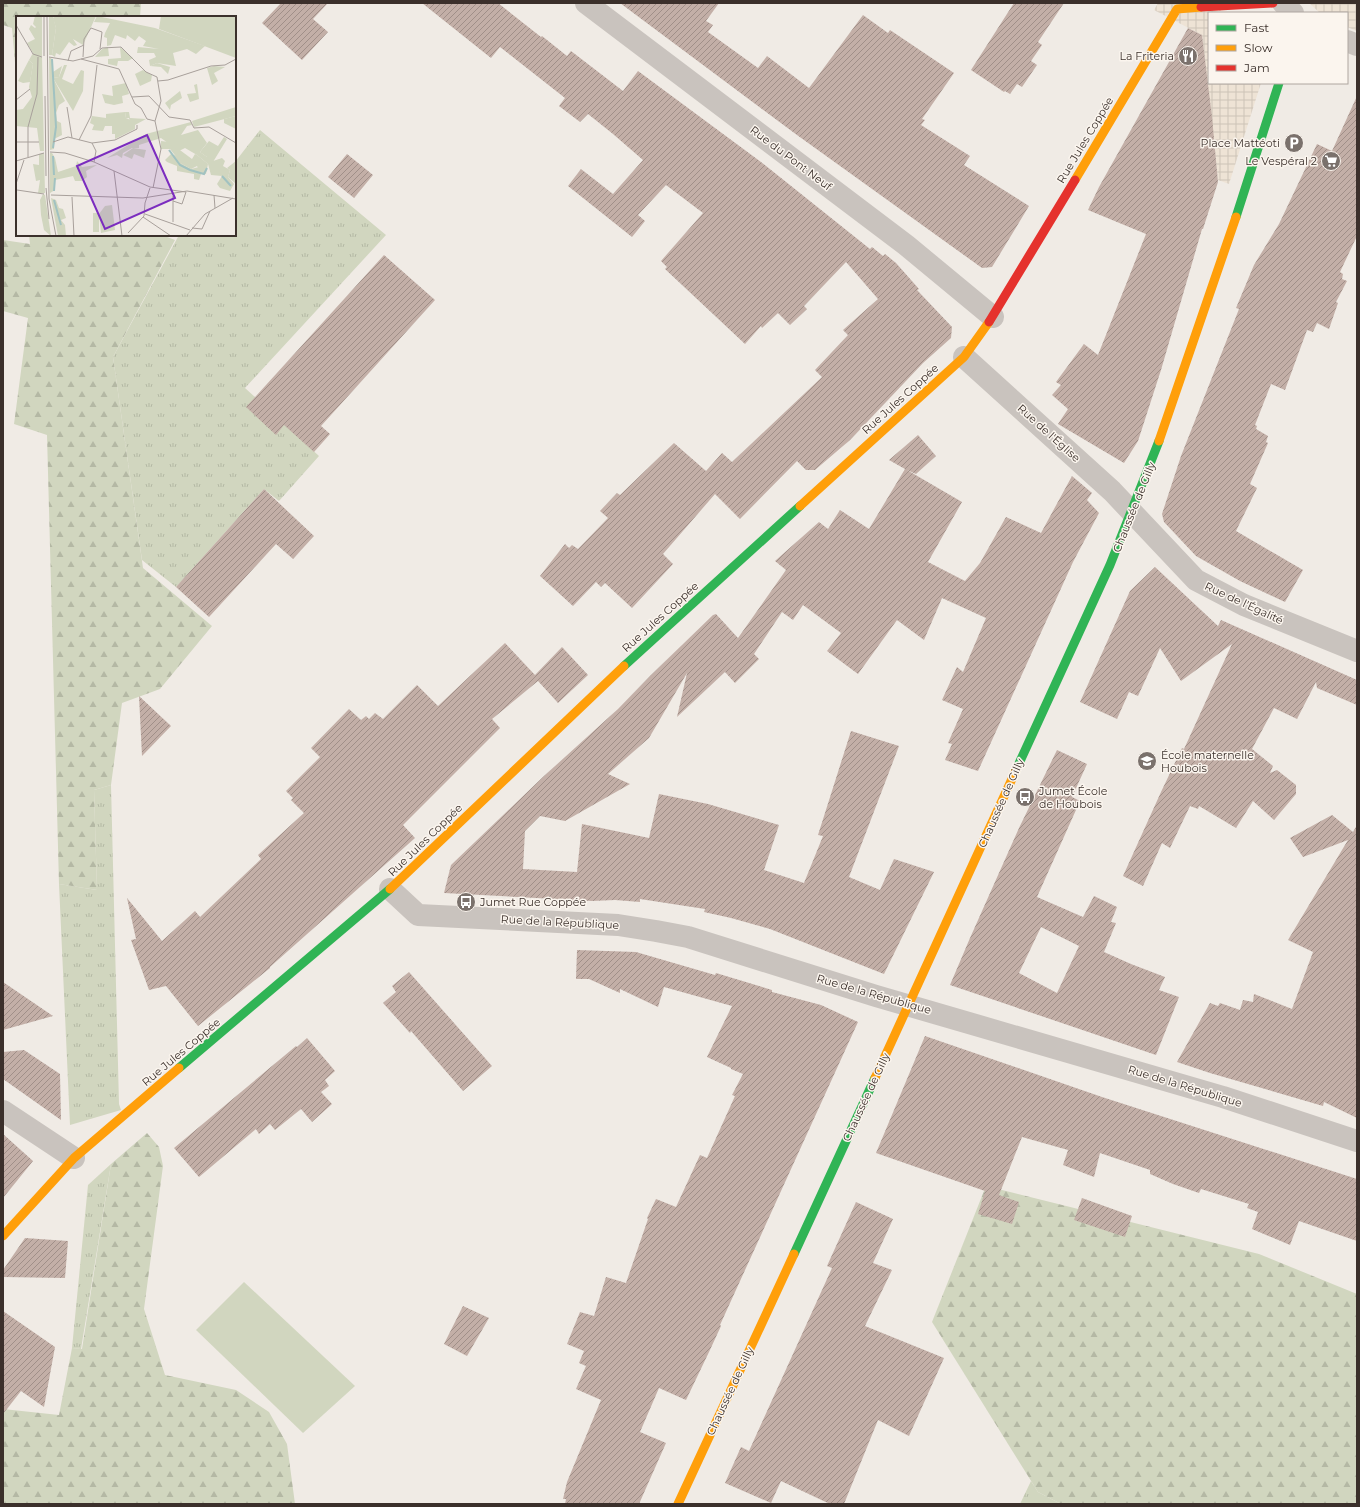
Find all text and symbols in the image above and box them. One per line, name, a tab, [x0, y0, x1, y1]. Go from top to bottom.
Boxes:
legend	[1208, 12, 1348, 84]
inset map	[16, 16, 236, 236]
text: Fast	[1244, 20, 1269, 35]
text: Slow	[1244, 40, 1273, 55]
restaurant icon: La Friteria	[1177, 45, 1199, 67]
place label: La Friteria	[1119, 49, 1174, 63]
text: Jam	[1243, 60, 1270, 75]
street label: Rue Jules Coppée	[1054, 94, 1116, 186]
street label: Rue du Pont Neuf	[747, 123, 836, 194]
parking icon: Place Mattéoti	[1283, 132, 1305, 154]
place label: Place Mattéoti	[1200, 136, 1280, 150]
supermarket icon: Le Vespéral 2	[1320, 150, 1342, 172]
place label: Le Vespéral 2	[1245, 154, 1317, 168]
street label: Rue Jules Coppée	[859, 361, 941, 437]
street label: Rue de l'Église	[1015, 401, 1084, 465]
street label: Chaussée de Gilly	[1109, 460, 1159, 554]
street label: Rue Jules Coppée	[619, 579, 701, 655]
street label: Rue de l'Égalité	[1202, 579, 1286, 627]
place label: École maternelle Houbois	[1161, 748, 1254, 775]
school or university icon: École maternelle Houbois	[1136, 750, 1158, 772]
street label: Chaussée de Gilly	[975, 756, 1027, 850]
place label: Jumet École de Houbois	[1038, 784, 1108, 811]
bus stop icon: Jumet École de Houbois	[1014, 786, 1036, 808]
street label: Rue Jules Coppée	[385, 801, 465, 879]
bus stop icon: Jumet Rue Coppée	[455, 891, 477, 913]
place label: Jumet Rue Coppée	[479, 895, 586, 909]
street label: Rue de la République	[500, 912, 620, 932]
street label: Rue de la République	[815, 971, 933, 1017]
street label: Rue Jules Coppée	[139, 1015, 223, 1089]
street label: Chaussée de Gilly	[839, 1050, 893, 1144]
street label: Rue de la République	[1126, 1062, 1244, 1110]
street label: Chaussée de Gilly	[703, 1344, 757, 1438]

